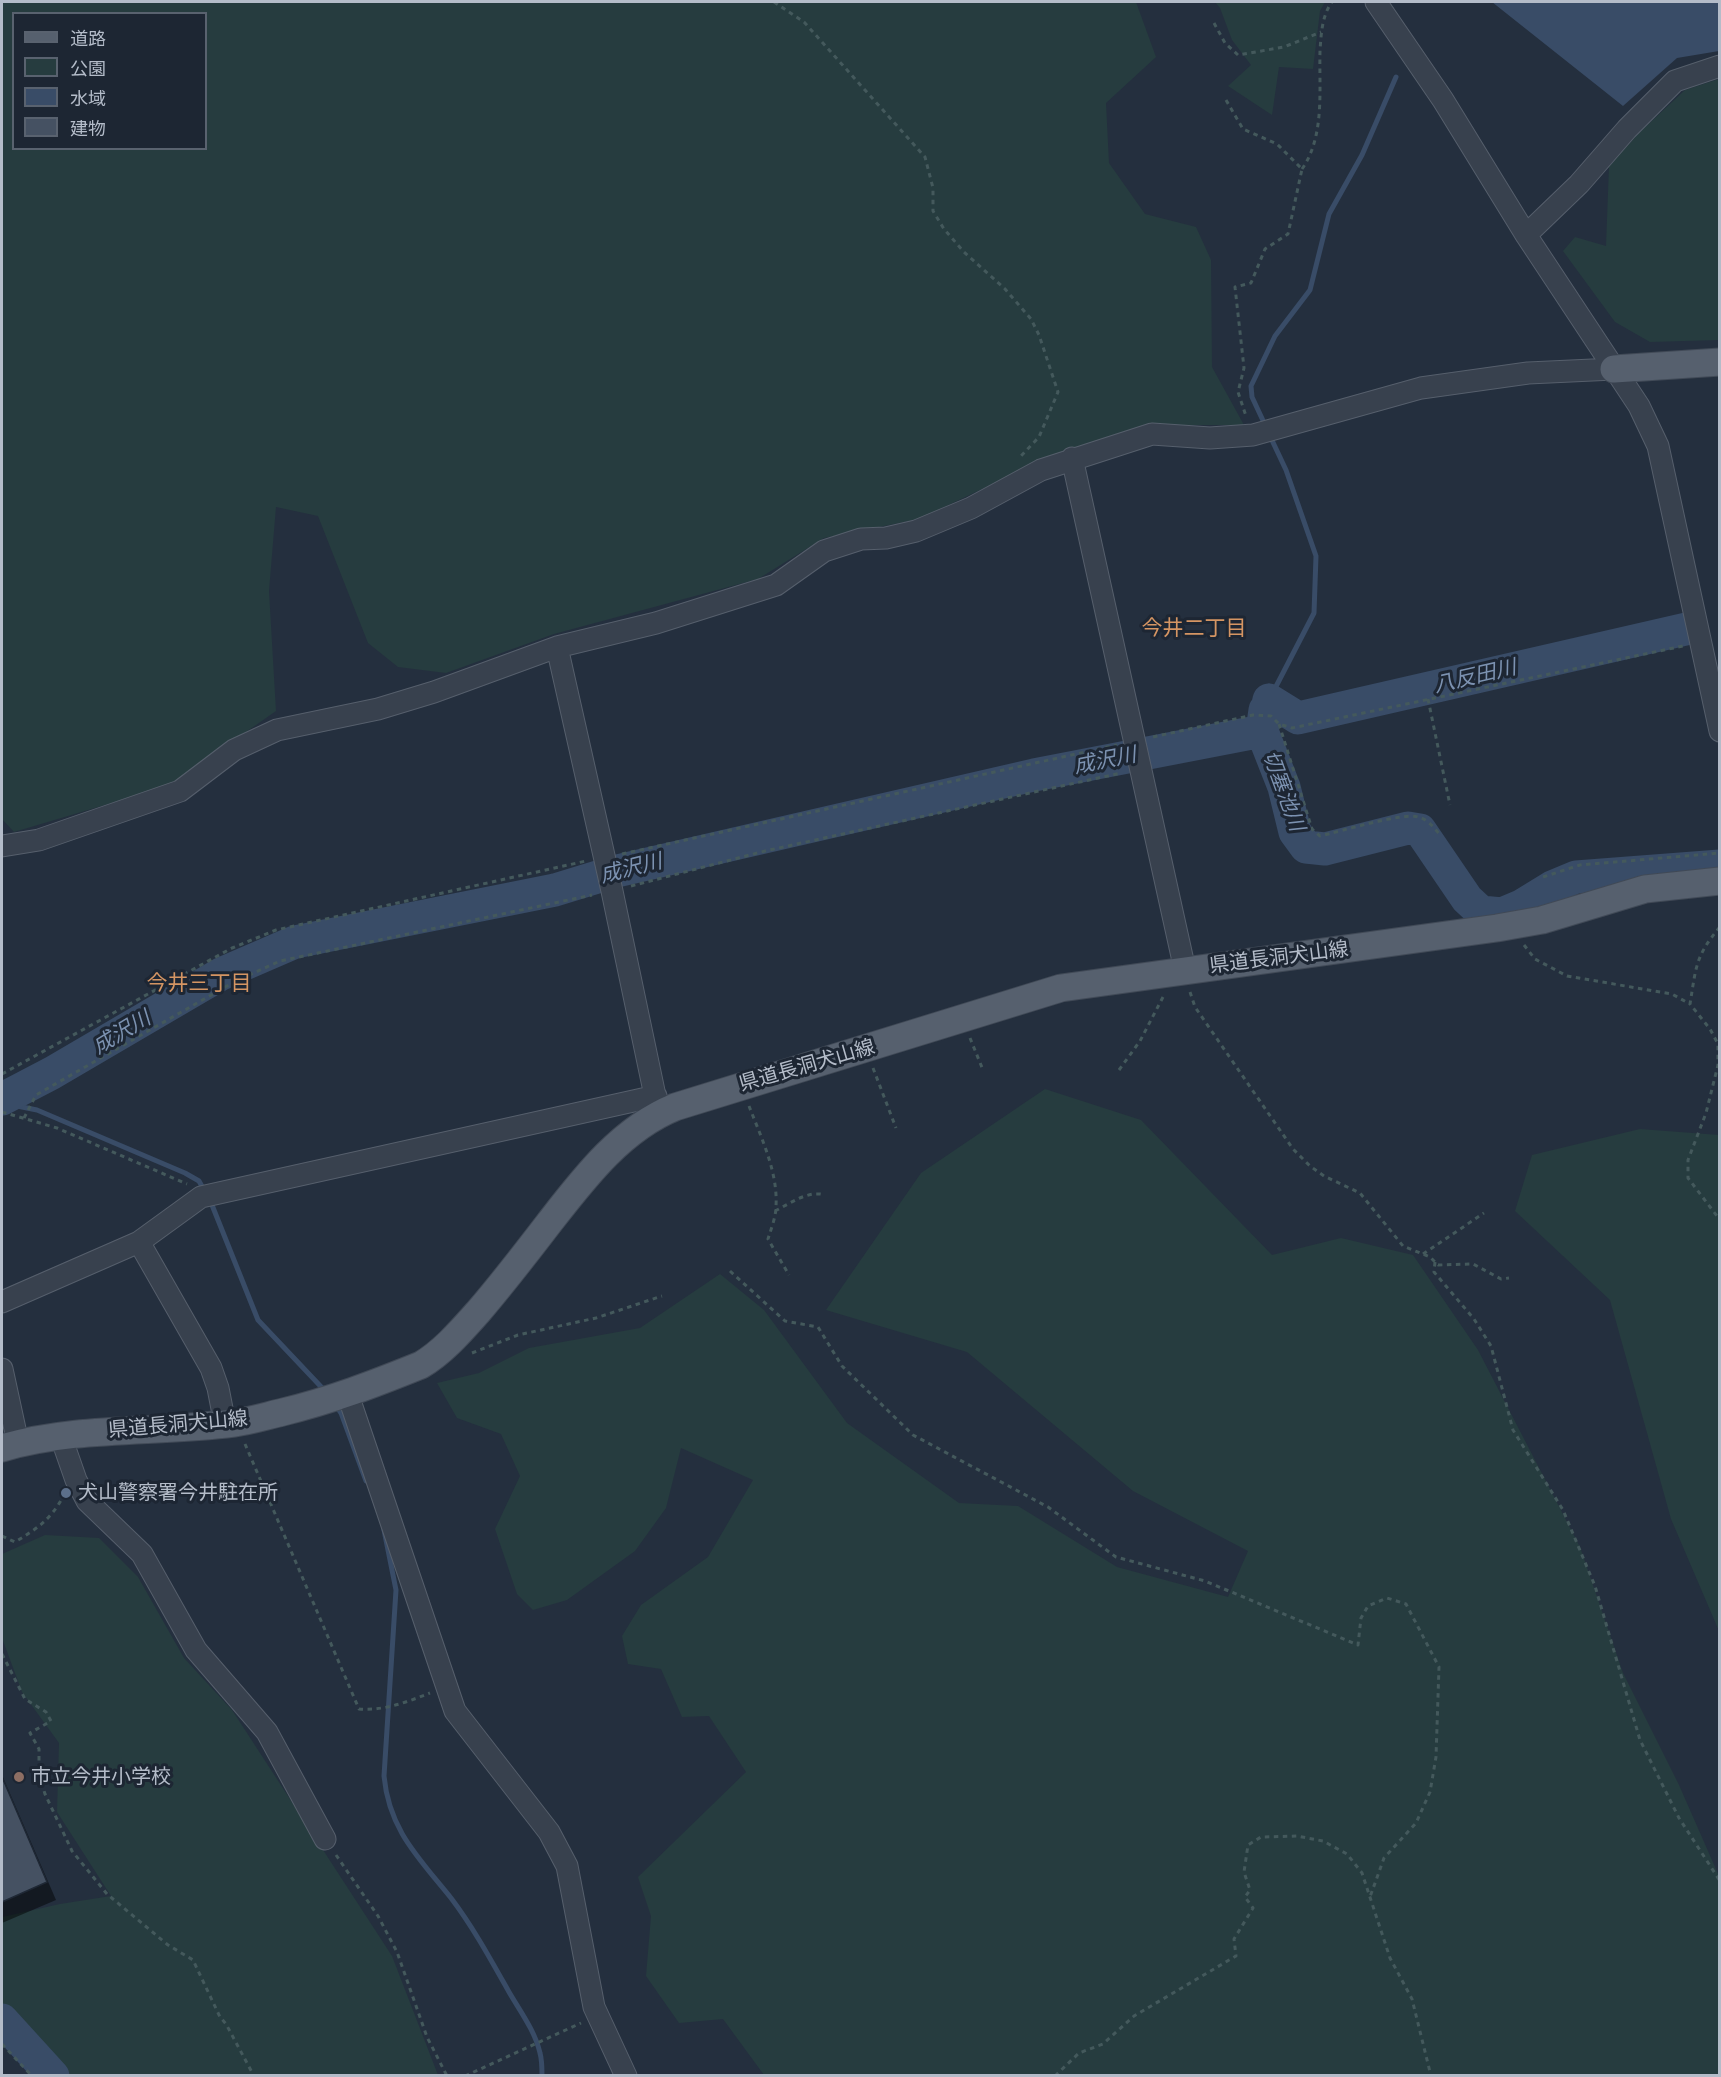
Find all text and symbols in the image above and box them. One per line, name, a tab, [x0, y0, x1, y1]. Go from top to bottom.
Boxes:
legend	[12, 12, 207, 150]
text: 道路	[70, 26, 106, 50]
text: 公園	[70, 56, 106, 80]
text: 水域	[70, 86, 106, 110]
text: 建物	[70, 116, 106, 140]
district label: 今井二丁目	[1142, 616, 1246, 642]
water label: 八反田川	[1431, 655, 1519, 699]
water label: 成沢川	[1072, 743, 1138, 779]
water label: 切塞池川	[1257, 747, 1309, 835]
water label: 成沢川	[597, 849, 665, 889]
street label: 県道長洞犬山線	[1208, 938, 1350, 978]
district label: 今井三丁目	[147, 971, 251, 997]
water label: 成沢川	[89, 1006, 155, 1060]
street label: 県道長洞犬山線	[736, 1035, 878, 1097]
street label: 県道長洞犬山線	[107, 1407, 249, 1443]
place label: 犬山警察署今井駐在所	[78, 1481, 278, 1505]
marker: 犬山警察署今井駐在所	[59, 1486, 73, 1500]
place label: 市立今井小学校	[31, 1765, 171, 1789]
marker: 市立今井小学校	[12, 1770, 26, 1784]

